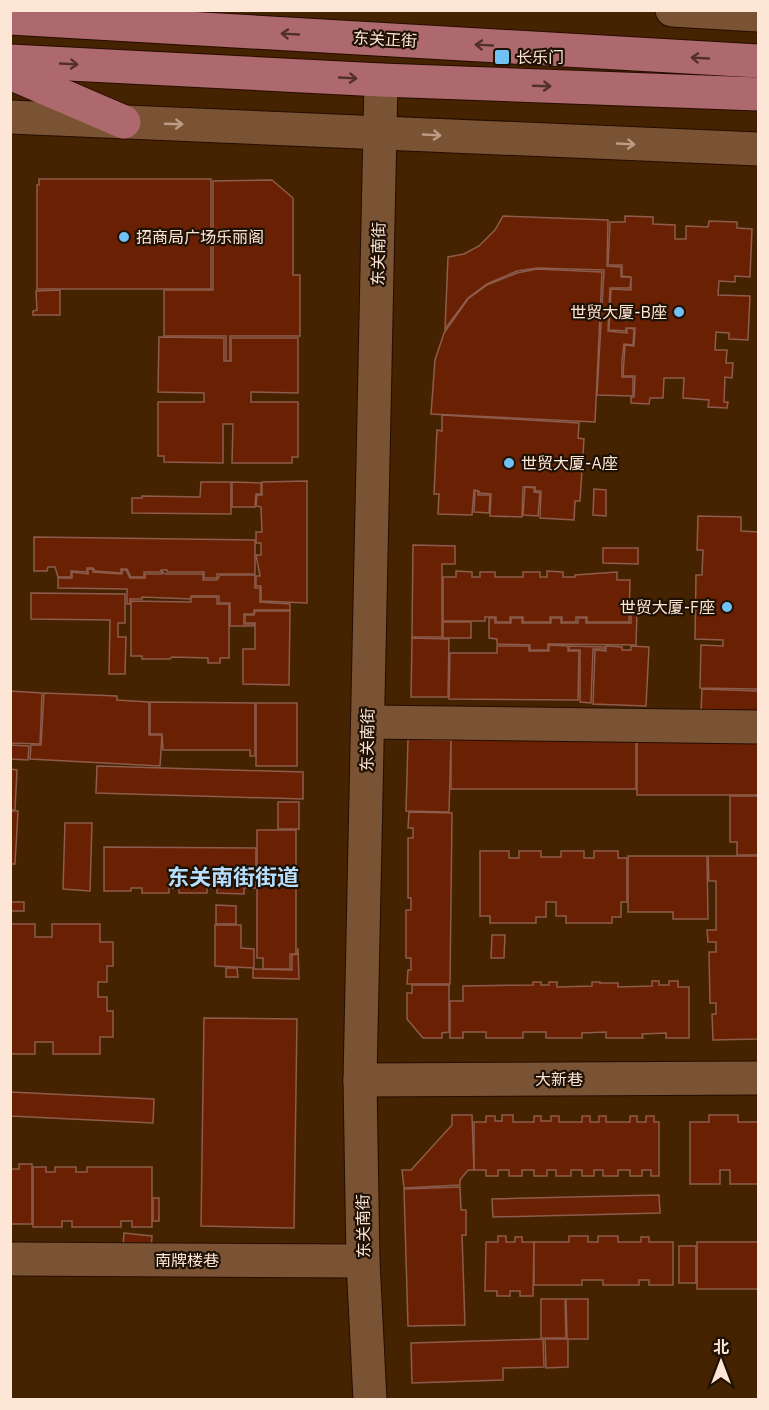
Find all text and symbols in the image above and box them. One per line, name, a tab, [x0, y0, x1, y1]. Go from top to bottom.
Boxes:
street label: 东关正街	[353, 27, 417, 51]
one-way arrow	[280, 28, 300, 39]
one-way arrow	[475, 39, 495, 50]
place label: 长乐门	[516, 47, 564, 67]
marker: 长乐门	[493, 48, 511, 66]
one-way arrow	[691, 52, 711, 63]
one-way arrow	[58, 58, 78, 69]
one-way arrow	[337, 72, 357, 83]
one-way arrow	[532, 80, 552, 91]
one-way arrow	[163, 119, 183, 130]
one-way arrow	[421, 129, 441, 141]
one-way arrow	[616, 138, 636, 149]
street label: 东关南街	[367, 222, 389, 286]
place label: 招商局广场乐丽阁	[136, 227, 264, 247]
marker: 招商局广场乐丽阁	[117, 230, 131, 244]
place label: 世贸大厦-B座	[570, 302, 667, 322]
marker: 世贸大厦-B座	[672, 305, 686, 319]
place label: 世贸大厦-A座	[521, 453, 618, 473]
marker: 世贸大厦-A座	[502, 456, 516, 470]
place label: 世贸大厦-F座	[620, 597, 715, 617]
marker: 世贸大厦-F座	[720, 600, 734, 614]
street label: 东关南街	[356, 708, 378, 772]
district label: 东关南街街道	[167, 862, 299, 891]
street label: 大新巷	[535, 1069, 583, 1089]
street label: 东关南街	[352, 1194, 374, 1258]
street label: 南牌楼巷	[155, 1250, 219, 1270]
north arrow	[691, 1332, 751, 1392]
text: 北	[713, 1337, 729, 1357]

